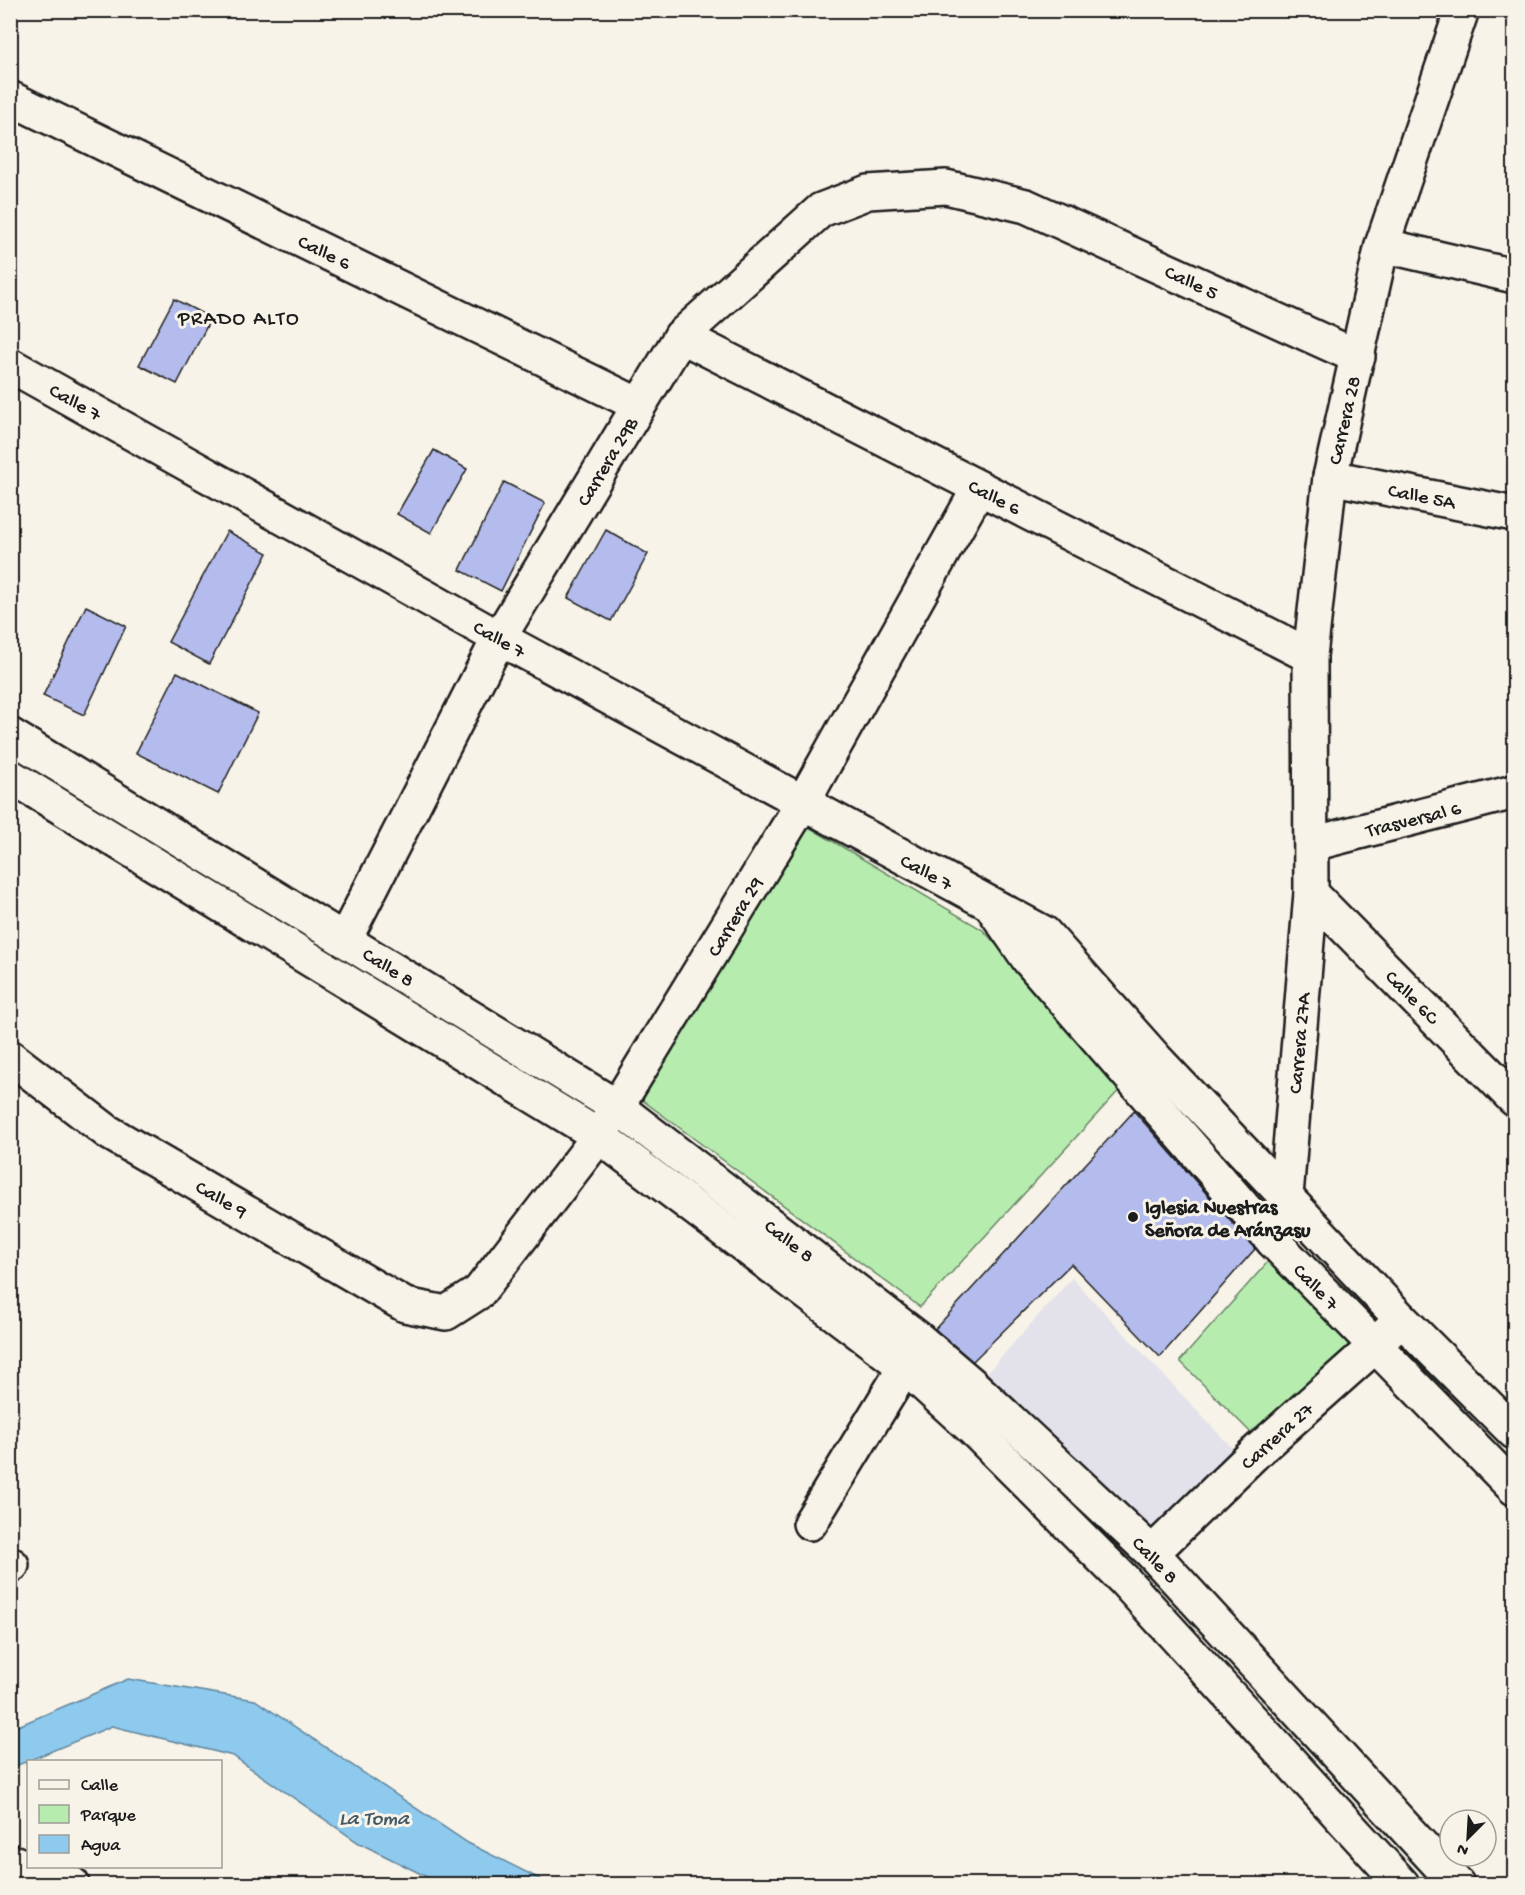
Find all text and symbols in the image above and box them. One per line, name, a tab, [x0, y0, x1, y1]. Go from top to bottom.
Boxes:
street label: Calle 6	[293, 232, 354, 277]
street label: Calle 5	[1160, 262, 1221, 306]
district label: PRADO ALTO	[177, 308, 300, 333]
street label: Carrera 28	[1325, 374, 1368, 467]
street label: Calle 7	[44, 380, 105, 428]
street label: Carrera 29B	[574, 414, 645, 511]
street label: Calle 6	[963, 476, 1024, 522]
street label: Calle 5A	[1386, 481, 1458, 516]
street label: Calle 7	[468, 617, 529, 665]
street label: Trasversal 6	[1363, 798, 1465, 845]
street label: Calle 7	[895, 851, 956, 898]
street label: Carrera 29	[704, 874, 770, 962]
street label: Calle 8	[357, 944, 417, 994]
street label: Calle 6C	[1379, 967, 1443, 1031]
street label: Carrera 27A	[1286, 991, 1317, 1095]
street label: Calle 9	[190, 1177, 250, 1225]
place label: Iglesia Nuestras Señora de Aránzasu	[1145, 1198, 1311, 1244]
marker: Iglesia Nuestras Señora de Aránzasu	[1126, 1210, 1140, 1224]
street label: Calle 8	[758, 1216, 817, 1269]
street label: Calle 7	[1287, 1260, 1343, 1317]
street label: Carrera 27	[1237, 1399, 1320, 1476]
street label: Calle 8	[1125, 1533, 1181, 1590]
legend	[27, 1760, 222, 1868]
text: Calle	[81, 1776, 119, 1797]
text: Parque	[80, 1806, 137, 1827]
water label: La Toma	[339, 1808, 410, 1833]
north arrow	[1438, 1808, 1498, 1868]
text: Agua	[81, 1836, 121, 1857]
text: N	[1454, 1837, 1472, 1859]

